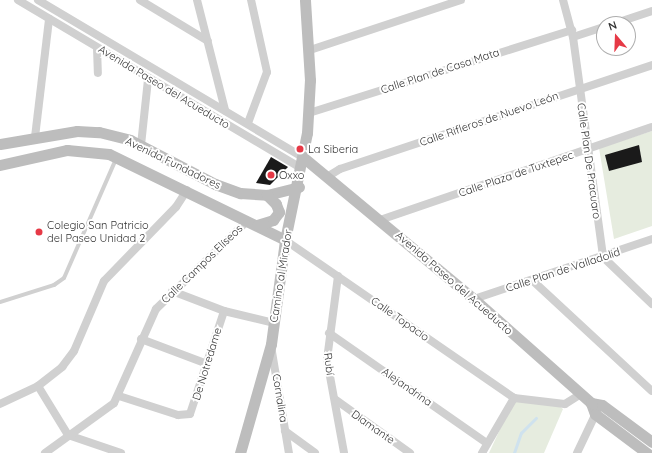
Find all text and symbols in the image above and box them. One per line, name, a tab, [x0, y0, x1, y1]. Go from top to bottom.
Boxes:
north arrow	[596, 16, 636, 56]
text: N	[606, 18, 619, 34]
street label: Avenida Paseo del Acueducto	[96, 42, 232, 132]
street label: Calle Plan de Casa Mata	[379, 46, 501, 96]
street label: Calle Rifleros de Nuevo León	[418, 89, 560, 149]
street label: Calle Plan De Pracuaro	[574, 102, 604, 220]
street label: Avenida Fundadores	[123, 134, 223, 192]
place label: La Siberia	[308, 142, 358, 156]
marker: La Siberia	[295, 144, 305, 154]
street label: Calle Plaza de Tuxtepec	[457, 148, 575, 200]
place label: Oxxo	[279, 168, 304, 182]
marker: Oxxo	[266, 170, 276, 180]
place label: Colegio San Patricio del Paseo Unidad 2	[47, 219, 149, 245]
street label: Calle Campos Elíseos	[159, 222, 245, 306]
marker: Colegio San Patricio del Paseo Unidad 2	[34, 227, 44, 237]
street label: Camino al Mirador	[267, 228, 295, 324]
street label: Avenida Paseo del Acueducto	[393, 229, 515, 337]
street label: Calle Plan de Valladolid	[504, 245, 622, 295]
street label: Calle Topacio	[368, 294, 432, 344]
street label: De Notredame	[190, 326, 224, 402]
street label: Rubí	[321, 352, 337, 376]
street label: Alejandrina	[379, 365, 435, 409]
street label: Cornalina	[270, 373, 290, 423]
street label: Diamante	[349, 407, 397, 447]

